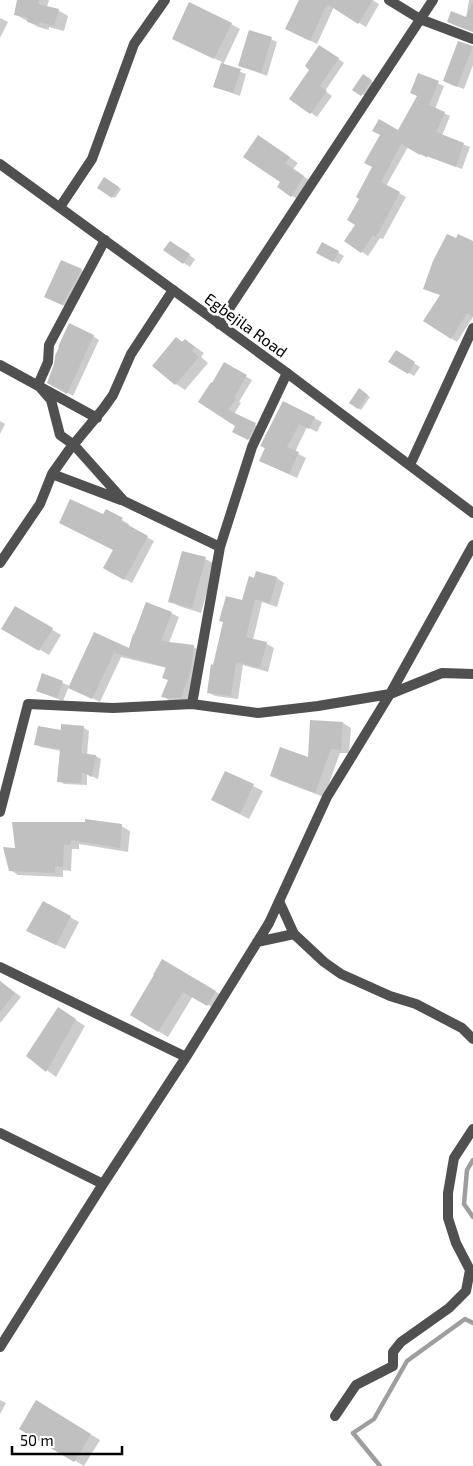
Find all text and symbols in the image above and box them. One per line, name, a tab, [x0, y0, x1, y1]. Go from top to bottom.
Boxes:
street label: Egbejila Road	[201, 288, 291, 362]
scale bar	[12, 1424, 122, 1456]
text: 50 m	[20, 1431, 54, 1449]

